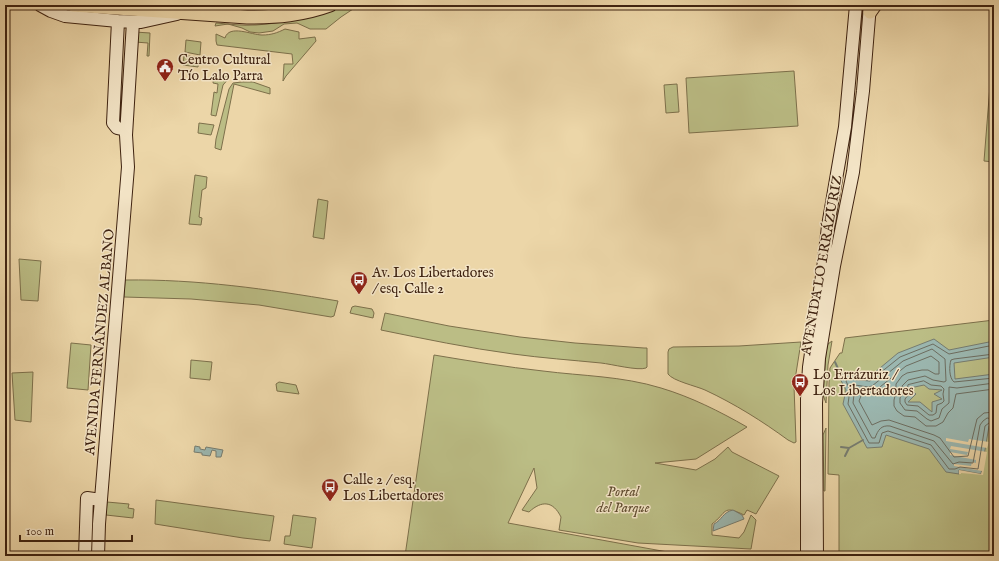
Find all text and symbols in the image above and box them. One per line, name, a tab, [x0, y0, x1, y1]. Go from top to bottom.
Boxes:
place label: Centro Cultural Tío Lalo Parra	[178, 51, 271, 85]
public building icon: Centro Cultural Tío Lalo Parra	[155, 57, 175, 82]
street label: AVENIDA LO ERRÁZURIZ	[796, 173, 847, 358]
street label: AVENIDA FERNÁNDEZ ALBANO	[80, 228, 119, 457]
place label: Av. Los Libertadores / esq. Calle 2	[371, 264, 494, 298]
bus stop icon: Av. Los Libertadores / esq. Calle 2	[349, 270, 369, 295]
place label: Lo Errázuriz / Los Libertadores	[813, 366, 914, 400]
bus stop icon: Lo Errázuriz / Los Libertadores	[790, 372, 810, 397]
place label: Calle 2 / esq. Los Libertadores	[343, 471, 444, 505]
bus stop icon: Calle 2 / esq. Los Libertadores	[320, 477, 340, 502]
park label: Portal del Parque	[596, 483, 650, 517]
scale bar	[20, 517, 132, 543]
text: 100 m	[26, 524, 54, 539]

